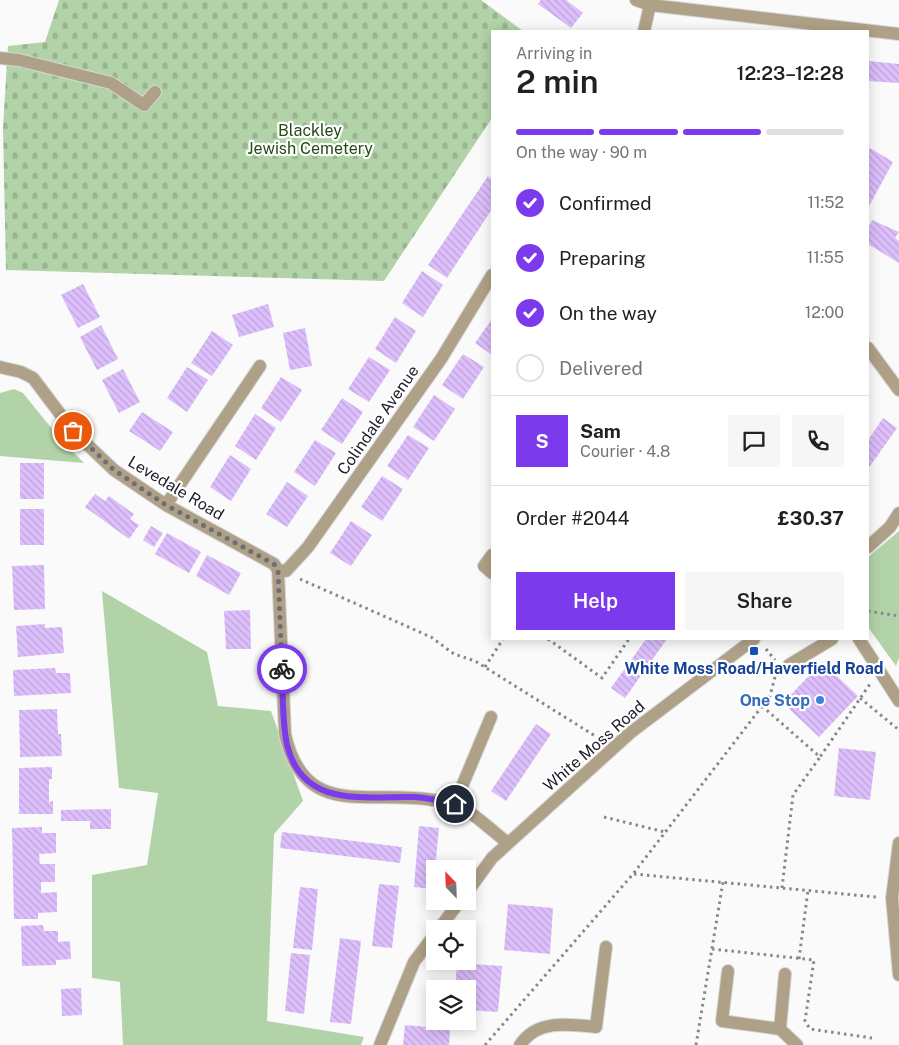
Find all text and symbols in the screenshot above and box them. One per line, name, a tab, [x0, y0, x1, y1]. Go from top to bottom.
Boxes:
text: Arriving in	[516, 44, 592, 63]
text: 12:23–12:28	[736, 62, 844, 84]
text: 2 min	[516, 63, 599, 100]
park label: Blackley Jewish Cemetery	[247, 121, 373, 158]
text: On the way · 90 m	[516, 143, 647, 162]
icon: check	[516, 189, 544, 217]
text: Confirmed	[559, 192, 652, 214]
text: 11:52	[808, 193, 844, 212]
icon: check	[516, 244, 544, 272]
text: Preparing	[559, 247, 646, 269]
text: 11:55	[807, 248, 844, 267]
icon: check	[516, 299, 544, 327]
text: On the way	[559, 302, 657, 324]
text: 12:00	[805, 303, 844, 322]
text: Delivered	[559, 357, 643, 379]
street label: Colindale Avenue	[333, 362, 423, 478]
pin	[52, 410, 94, 452]
button: chat	[728, 415, 780, 467]
button: phone	[792, 415, 844, 467]
icon: bag	[59, 417, 87, 445]
text: Sam	[580, 420, 621, 442]
text: S	[535, 430, 549, 452]
text: Courier · 4.8	[580, 442, 670, 461]
street label: Levedale Road	[125, 452, 227, 524]
text: Order #2044	[516, 507, 630, 529]
text: £30.37	[778, 507, 844, 529]
button: Help	[516, 572, 675, 630]
button: Share	[685, 572, 844, 630]
courier	[257, 644, 307, 694]
marker: White Moss Road/Haverfield Road	[748, 645, 760, 657]
icon: bike	[268, 655, 296, 683]
place label: White Moss Road/Haverfield Road	[625, 659, 883, 678]
place label: One Stop	[740, 691, 810, 710]
marker: One Stop	[814, 694, 826, 706]
street label: White Moss Road	[539, 697, 649, 795]
pin	[434, 783, 476, 825]
icon: home	[441, 790, 469, 818]
north arrow	[426, 860, 476, 910]
map controls	[426, 860, 476, 1030]
button: locate	[426, 920, 476, 970]
button: layers	[426, 980, 476, 1030]

